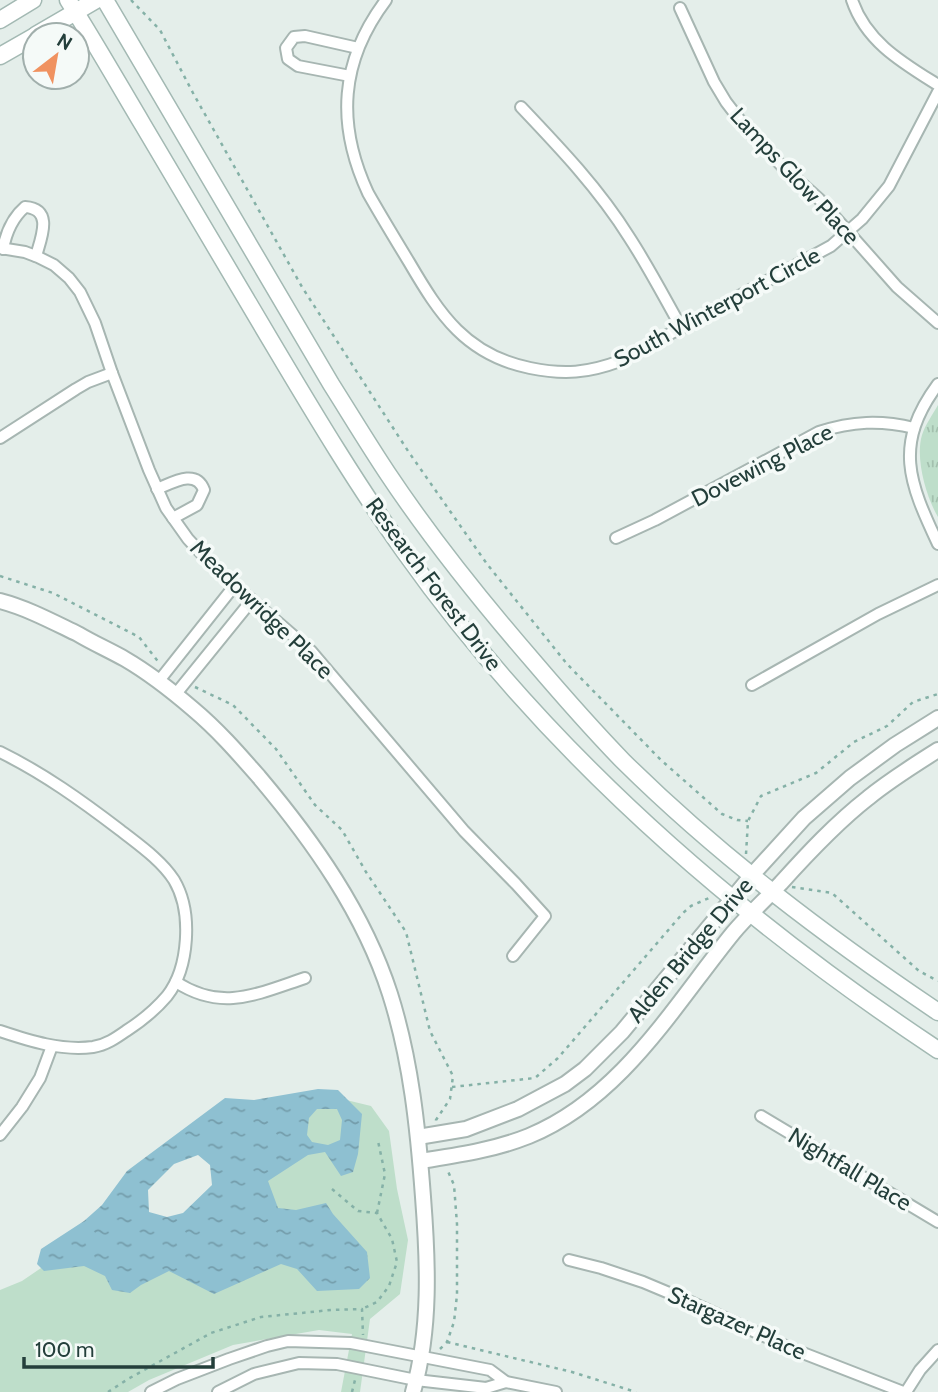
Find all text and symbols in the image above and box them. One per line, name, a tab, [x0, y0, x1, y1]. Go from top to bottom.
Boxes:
north arrow	[21, 21, 91, 91]
text: N	[53, 29, 76, 55]
street label: Lamps Glow Place	[724, 102, 866, 250]
street label: South Winterport Circle	[609, 241, 825, 373]
street label: Dovewing Place	[687, 417, 837, 513]
street label: Research Forest Drive	[360, 492, 508, 676]
street label: Meadowridge Place	[185, 534, 340, 685]
street label: Alden Bridge Drive	[621, 872, 759, 1028]
street label: Nightfall Place	[783, 1121, 917, 1217]
street label: Stargazer Place	[664, 1280, 810, 1366]
scale bar	[24, 1326, 214, 1370]
text: 100 m	[35, 1337, 94, 1362]

